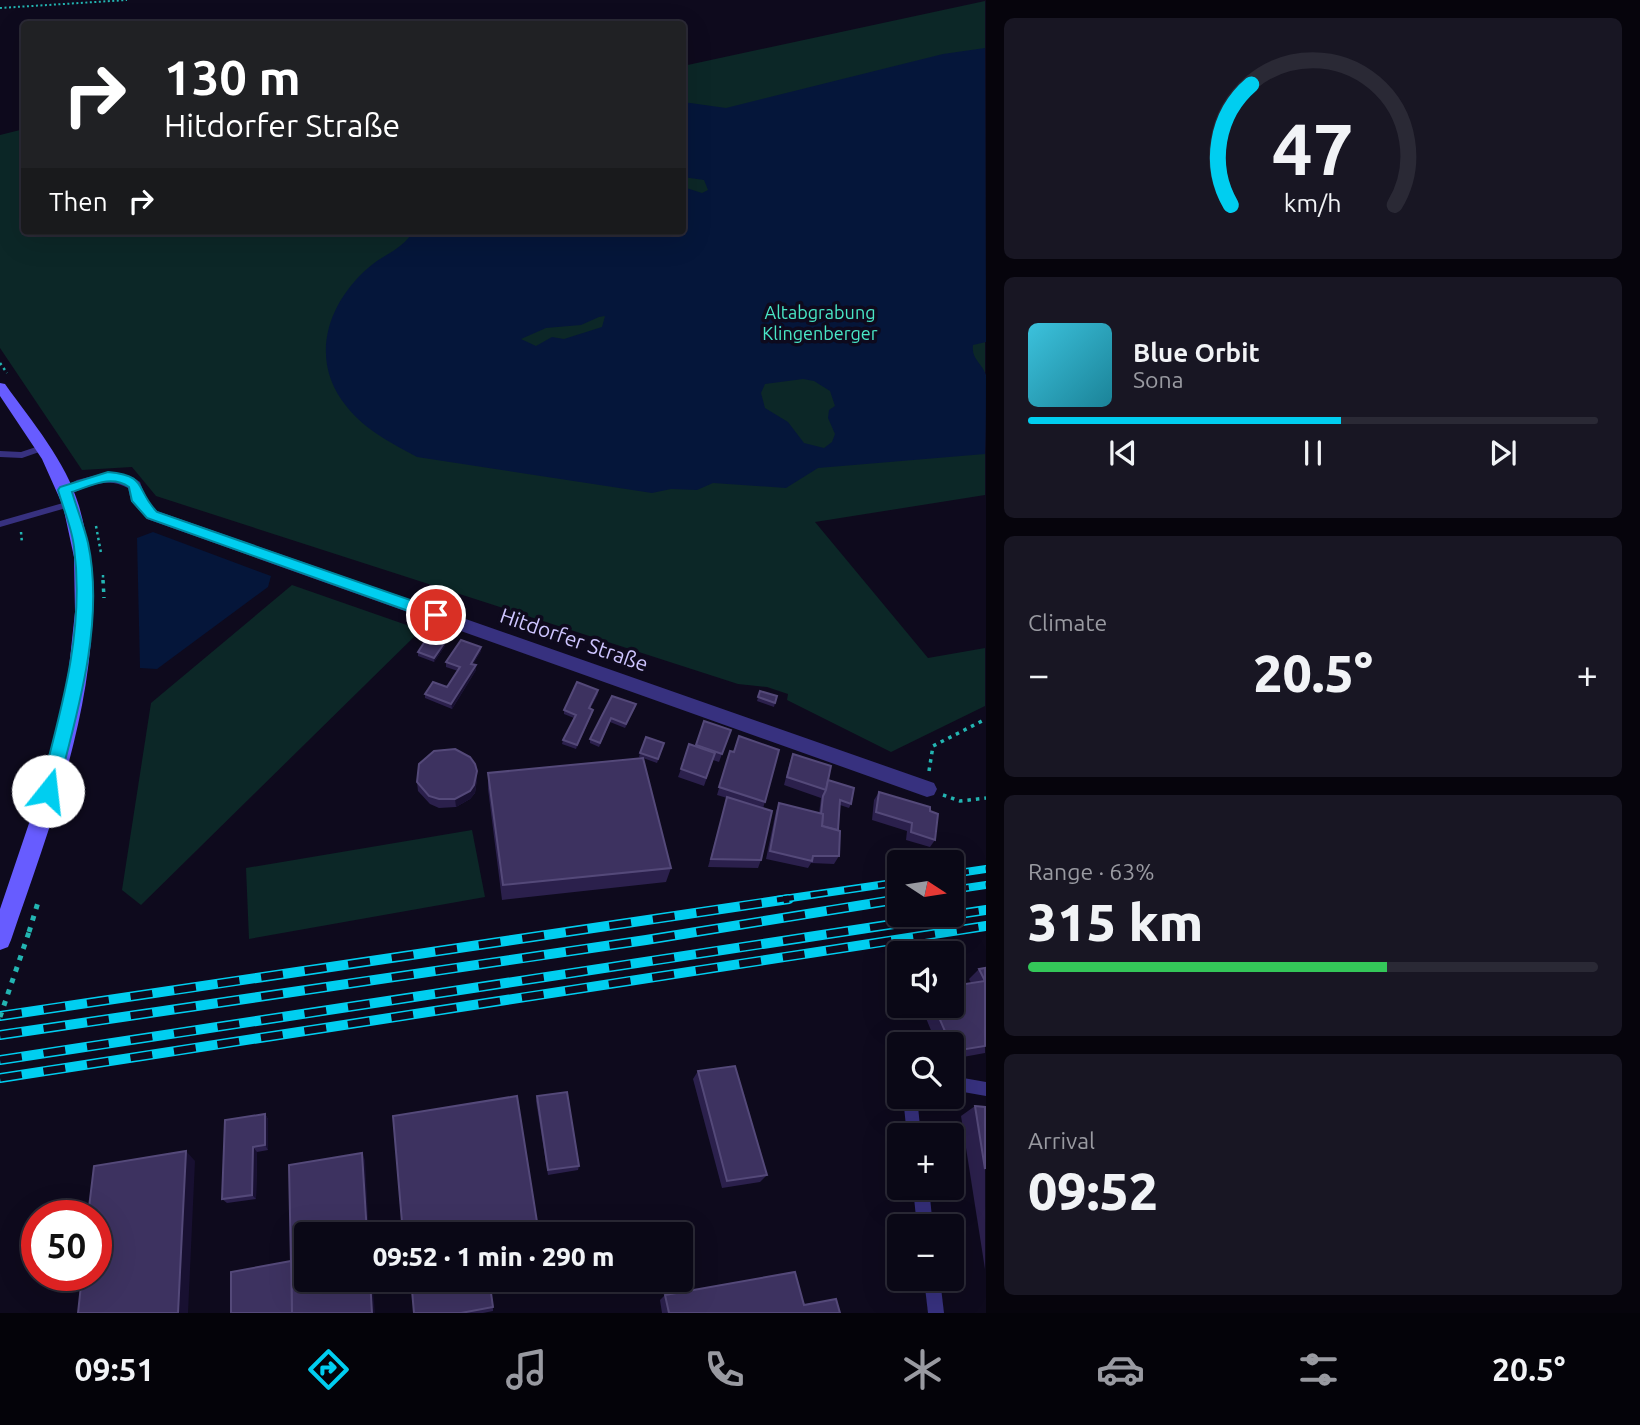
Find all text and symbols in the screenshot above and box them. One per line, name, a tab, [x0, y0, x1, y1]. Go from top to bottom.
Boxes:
icon: right	[49, 49, 140, 140]
text: 130 m	[164, 49, 301, 104]
text: Hitdorfer Straße	[164, 107, 400, 143]
text: 47	[1272, 107, 1354, 189]
icon: right	[122, 182, 160, 220]
text: Then	[49, 187, 108, 216]
text: km/h	[1284, 188, 1342, 216]
park label: Altabgrabung Klingenberger	[762, 302, 878, 343]
text: Blue Orbit	[1133, 338, 1260, 367]
text: Sona	[1133, 367, 1183, 392]
icon: previous	[1104, 434, 1142, 472]
icon: pause	[1294, 434, 1332, 472]
icon: next	[1484, 434, 1522, 472]
pin	[406, 585, 466, 645]
icon: arrive	[417, 596, 455, 634]
street label: Hitdorfer Straße	[497, 602, 652, 676]
text: Climate	[1028, 610, 1107, 635]
text: 20.5°	[1253, 644, 1373, 702]
text: −	[1028, 653, 1049, 695]
text: +	[1577, 653, 1598, 695]
position arrow	[11, 754, 85, 828]
north arrow	[887, 850, 964, 928]
map controls	[887, 850, 964, 1291]
text: Range · 63%	[1028, 859, 1155, 884]
text: 315 km	[1028, 893, 1203, 951]
button: sound	[887, 941, 964, 1018]
button: search	[887, 1032, 964, 1109]
button: +	[887, 1123, 964, 1200]
text: Arrival	[1028, 1128, 1095, 1153]
text: 09:52	[1028, 1162, 1158, 1220]
speed limit sign: 50	[21, 1200, 112, 1291]
button: −	[887, 1214, 964, 1291]
text: 09:52 · 1 min · 290 m	[373, 1242, 614, 1271]
icon: directions	[304, 1345, 353, 1394]
icon: music	[502, 1345, 551, 1394]
icon: phone	[700, 1345, 749, 1394]
icon: climate	[898, 1345, 947, 1394]
icon: car	[1096, 1345, 1145, 1394]
icon: filters	[1294, 1345, 1343, 1394]
text: 09:51	[75, 1351, 155, 1387]
text: 20.5°	[1492, 1351, 1565, 1387]

